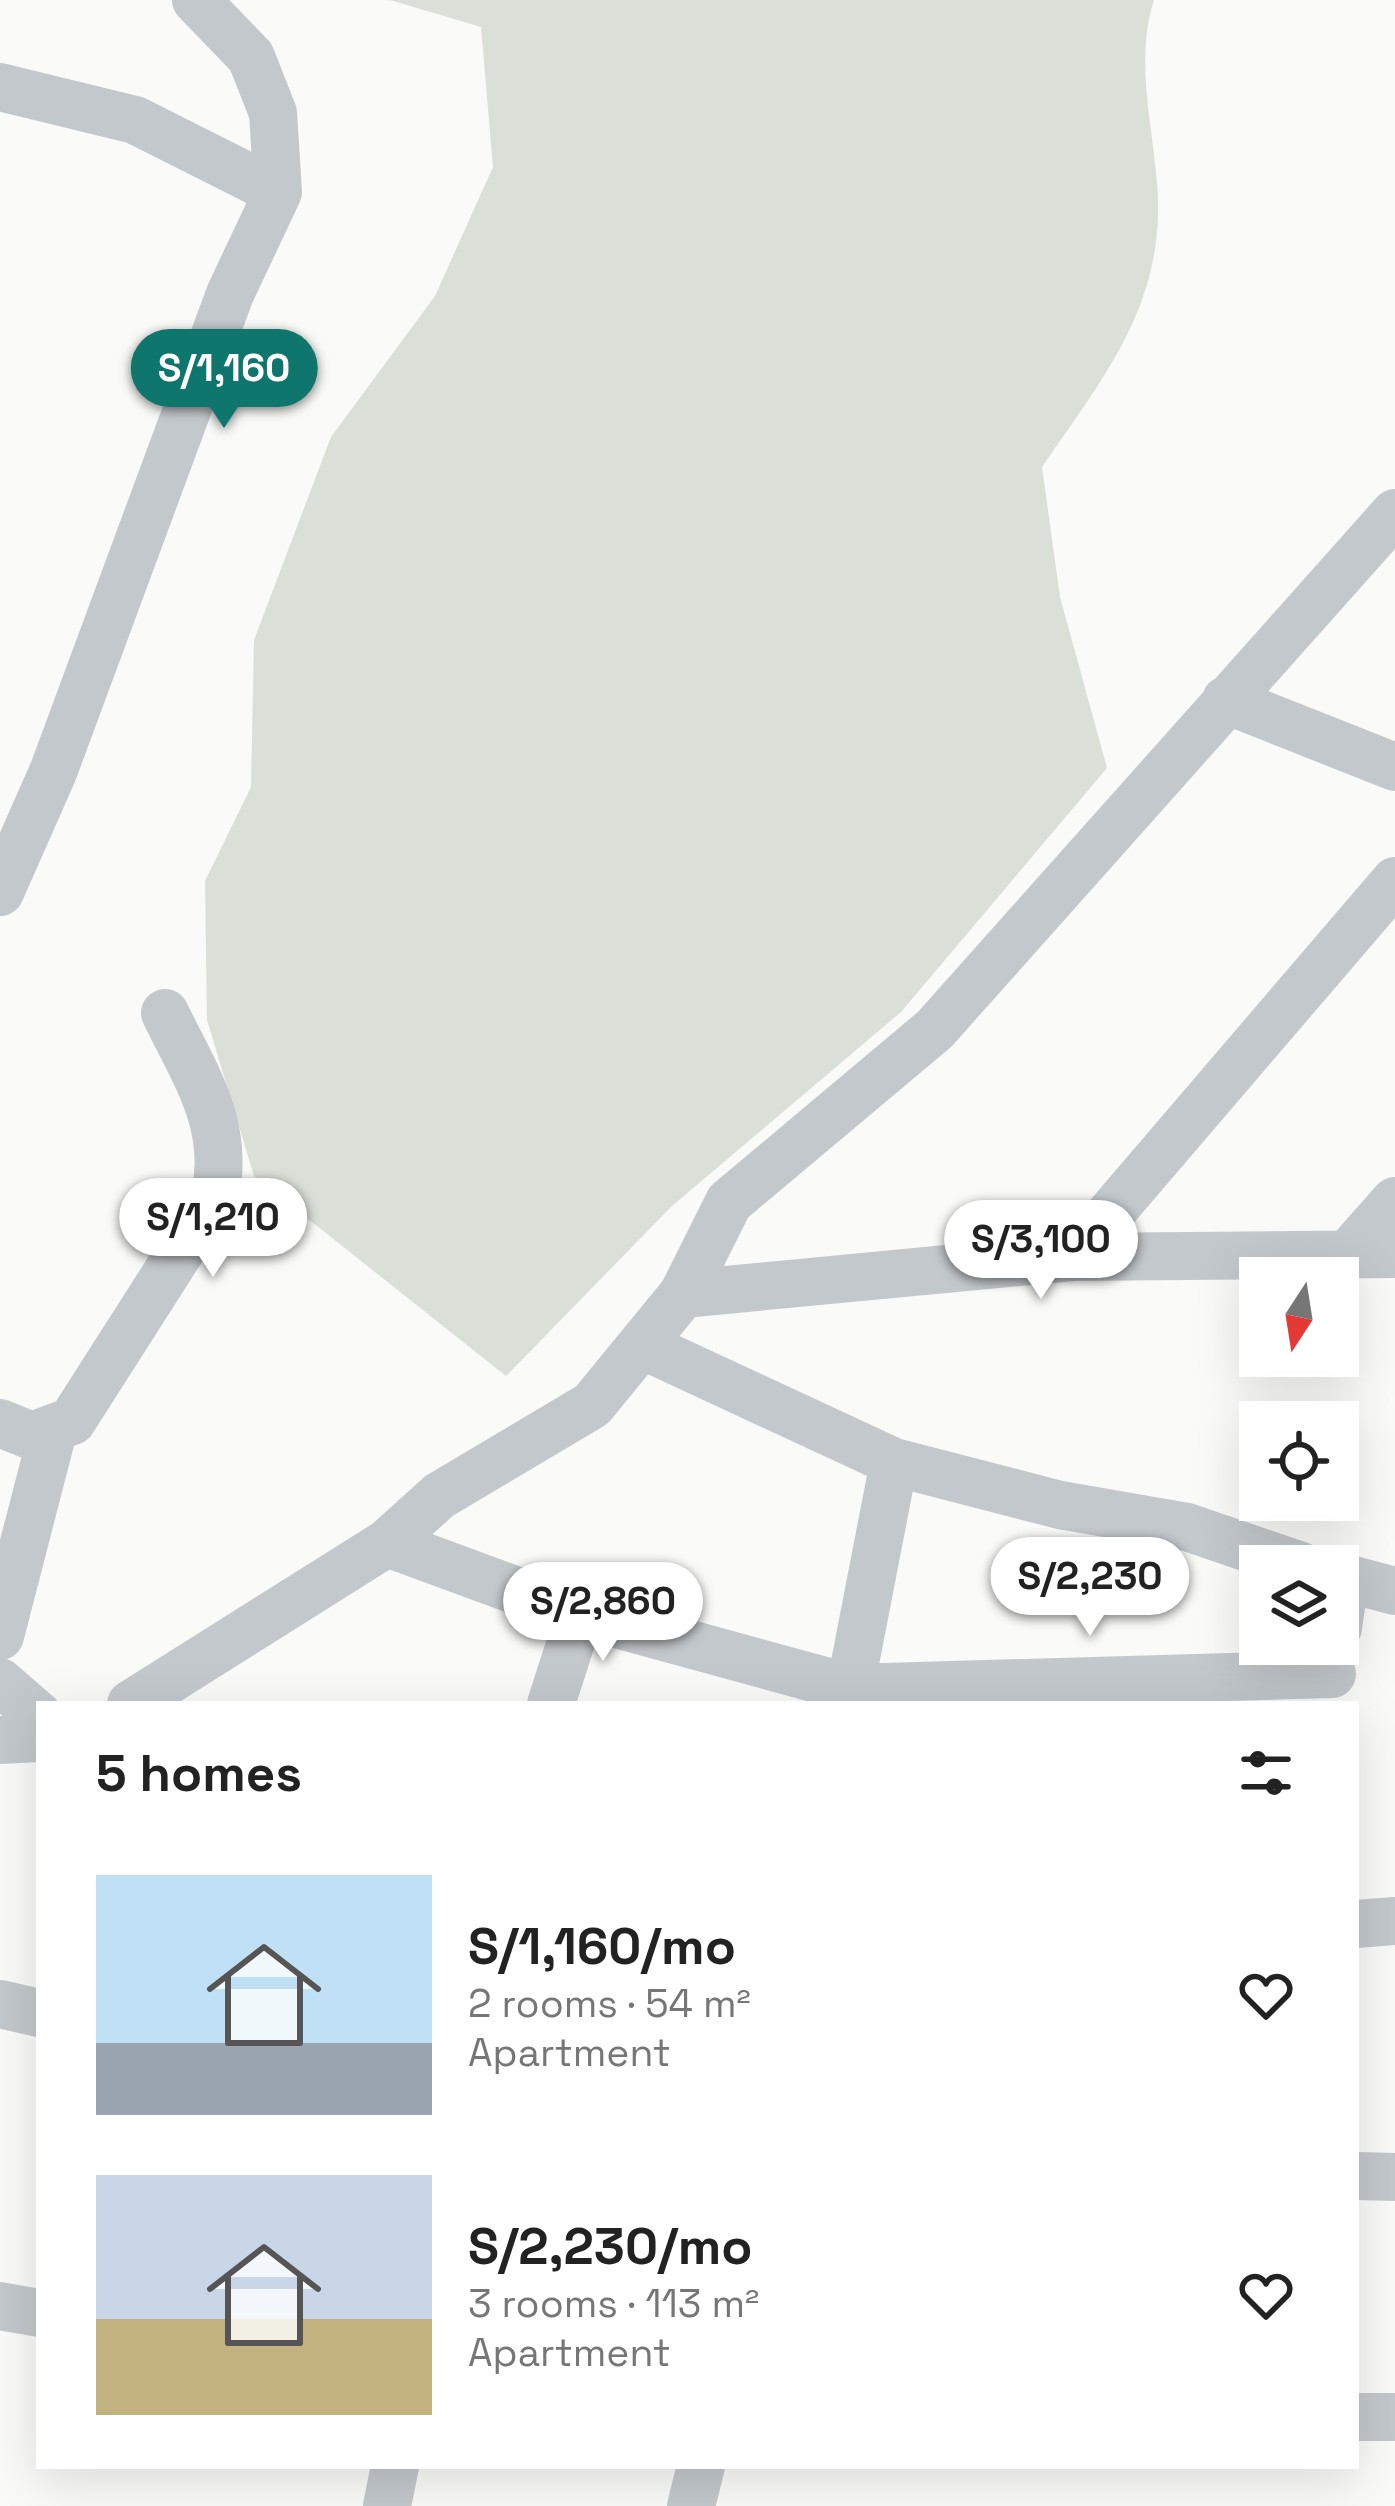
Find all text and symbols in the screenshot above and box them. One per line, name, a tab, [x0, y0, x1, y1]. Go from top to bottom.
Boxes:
pin: S/1,160	[113, 329, 335, 431]
text: S/1,160	[158, 343, 290, 392]
pin: S/1,210	[102, 1178, 324, 1280]
text: S/1,210	[146, 1192, 280, 1241]
pin: S/3,100	[930, 1200, 1152, 1302]
text: S/3,100	[971, 1214, 1111, 1263]
north arrow	[1239, 1257, 1359, 1377]
map controls	[1239, 1257, 1359, 1665]
button: locate	[1239, 1401, 1359, 1521]
pin: S/2,230	[979, 1537, 1201, 1639]
button: layers	[1239, 1545, 1359, 1665]
text: S/2,230	[1017, 1551, 1163, 1600]
pin: S/2,860	[492, 1562, 714, 1664]
text: S/2,860	[530, 1576, 676, 1625]
icon: filters	[1233, 1740, 1299, 1806]
text: 5 homes	[96, 1741, 302, 1806]
text: S/1,160/mo	[468, 1914, 736, 1979]
icon: home	[192, 1923, 336, 2067]
icon: heart	[1233, 1962, 1299, 2028]
text: 2 rooms · 54 m²	[468, 1979, 751, 2028]
text: Apartment	[468, 2028, 671, 2077]
text: S/2,230/mo	[468, 2214, 752, 2279]
icon: home	[192, 2223, 336, 2367]
icon: heart	[1233, 2262, 1299, 2328]
text: 3 rooms · 113 m²	[468, 2279, 759, 2328]
text: Apartment	[468, 2328, 671, 2377]

